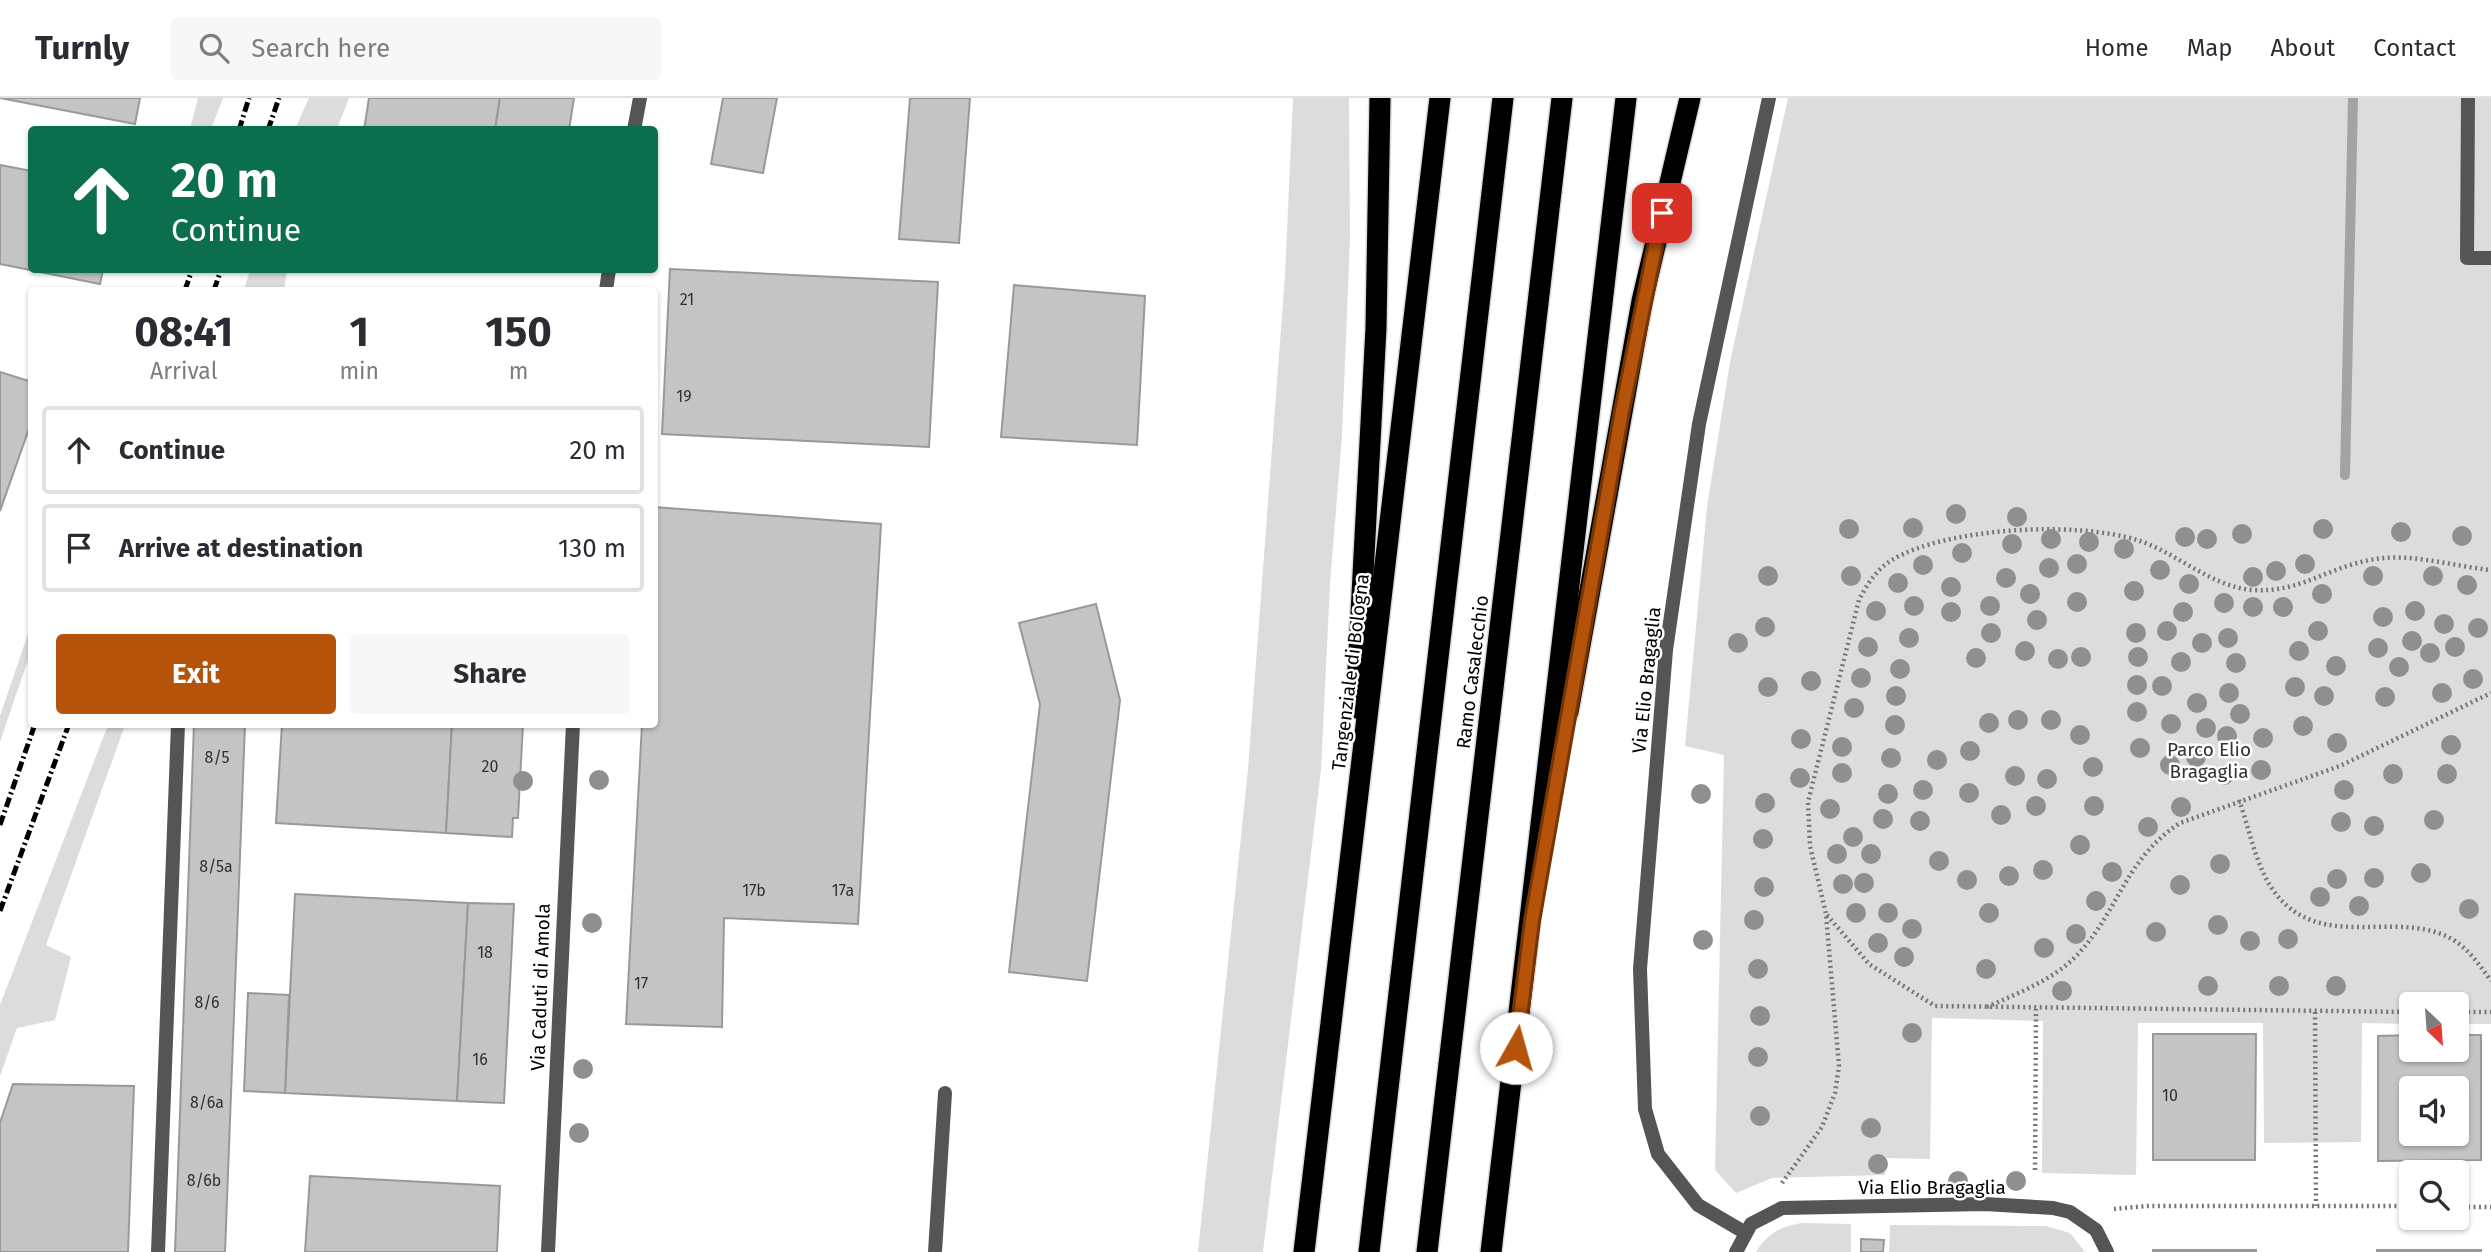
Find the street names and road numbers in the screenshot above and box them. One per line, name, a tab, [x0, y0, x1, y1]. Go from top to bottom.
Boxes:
street label: Tangenziale di Bologna	[1327, 572, 1374, 772]
street label: Ramo Casalecchio	[1452, 594, 1493, 750]
street label: Via Elio Bragaglia	[1627, 605, 1666, 755]
street label: Via Caduti di Amola	[526, 903, 555, 1071]
street label: Via Elio Bragaglia	[1858, 1176, 2006, 1199]

